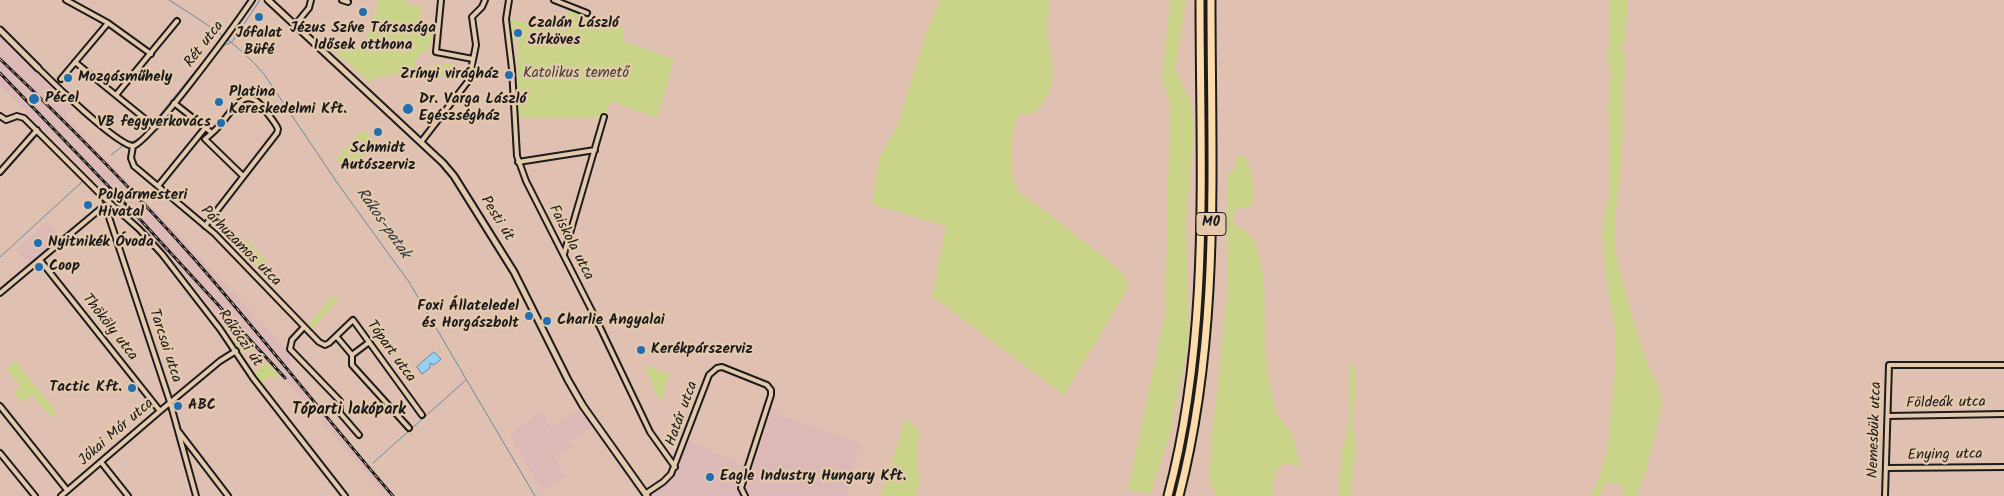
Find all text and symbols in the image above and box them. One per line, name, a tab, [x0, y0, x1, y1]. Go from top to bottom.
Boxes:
marker: Jézus Szíve Társasága Idősek otthona	[357, 6, 369, 18]
marker: Jófalat Büfé	[253, 11, 265, 23]
place label: Czalán László Sírköves	[528, 15, 619, 50]
street label: Rét utca	[181, 18, 229, 72]
place label: Jézus Szíve Társasága Idősek otthona	[290, 20, 436, 55]
place label: Jófalat Büfé	[236, 25, 282, 60]
marker: Czalán László Sírköves	[512, 27, 524, 39]
park label: Katolikus temető	[523, 65, 629, 83]
place label: Zrínyi virágház	[400, 66, 499, 84]
place label: Mozgásműhely	[78, 69, 172, 87]
marker: Zrínyi virágház	[503, 69, 515, 81]
marker: Mozgásműhely	[62, 72, 74, 84]
place label: Platina Kereskedelmi Kft.	[229, 84, 347, 119]
place label: Pécel	[45, 90, 79, 108]
place label: Dr. Varga László Egészségház	[419, 91, 526, 126]
marker: Pécel	[27, 92, 41, 106]
marker: Platina Kereskedelmi Kft.	[213, 96, 225, 108]
marker: Dr. Varga László Egészségház	[401, 102, 415, 116]
place label: VB fegyverkovács	[97, 114, 211, 132]
marker: VB fegyverkovács	[215, 117, 227, 129]
marker: Schmidt Autószerviz	[372, 126, 384, 138]
place label: Schmidt Autószerviz	[341, 140, 415, 175]
water label: Rákos-patak	[351, 185, 413, 263]
place label: Polgármesteri Hivatal	[98, 187, 188, 222]
street label: Pesti út	[475, 193, 517, 245]
marker: Polgármesteri Hivatal	[82, 199, 94, 211]
street label: Faiskola utca	[543, 202, 597, 284]
street label: Párhuzamos utca	[196, 203, 284, 291]
road number: M0	[1196, 212, 1226, 235]
place label: Nyitnikék Óvoda	[48, 234, 154, 252]
marker: Nyitnikék Óvoda	[32, 237, 44, 249]
place label: Coop	[49, 258, 80, 276]
marker: Coop	[33, 261, 45, 273]
street label: Thököly utca	[77, 291, 141, 365]
place label: Foxi Állateledel és Horgászbolt	[417, 298, 519, 333]
street label: Tarcsai utca	[144, 307, 184, 385]
street label: Rákóczi út	[213, 307, 265, 371]
marker: Foxi Állateledel és Horgászbolt	[523, 310, 535, 322]
place label: Charlie Angyalai	[557, 312, 665, 330]
marker: Charlie Angyalai	[541, 315, 553, 327]
street label: Tópart utca	[361, 317, 419, 387]
place label: Kerékpárszerviz	[651, 341, 753, 359]
marker: Kerékpárszerviz	[635, 344, 647, 356]
place label: Tactic Kft.	[49, 379, 122, 397]
street label: Határ utca	[663, 379, 703, 449]
street label: Nemesbük utca	[1865, 381, 1887, 479]
marker: Tactic Kft.	[126, 382, 138, 394]
street label: Földeák utca	[1906, 394, 1986, 414]
street label: Jókai Mór utca	[76, 395, 158, 471]
place label: ABC	[188, 397, 216, 415]
marker: ABC	[172, 400, 184, 412]
district label: Tóparti lakópark	[292, 401, 406, 421]
street label: Enying utca	[1907, 446, 1983, 466]
place label: Eagle Industry Hungary Kft.	[720, 468, 906, 486]
marker: Eagle Industry Hungary Kft.	[704, 471, 716, 483]

